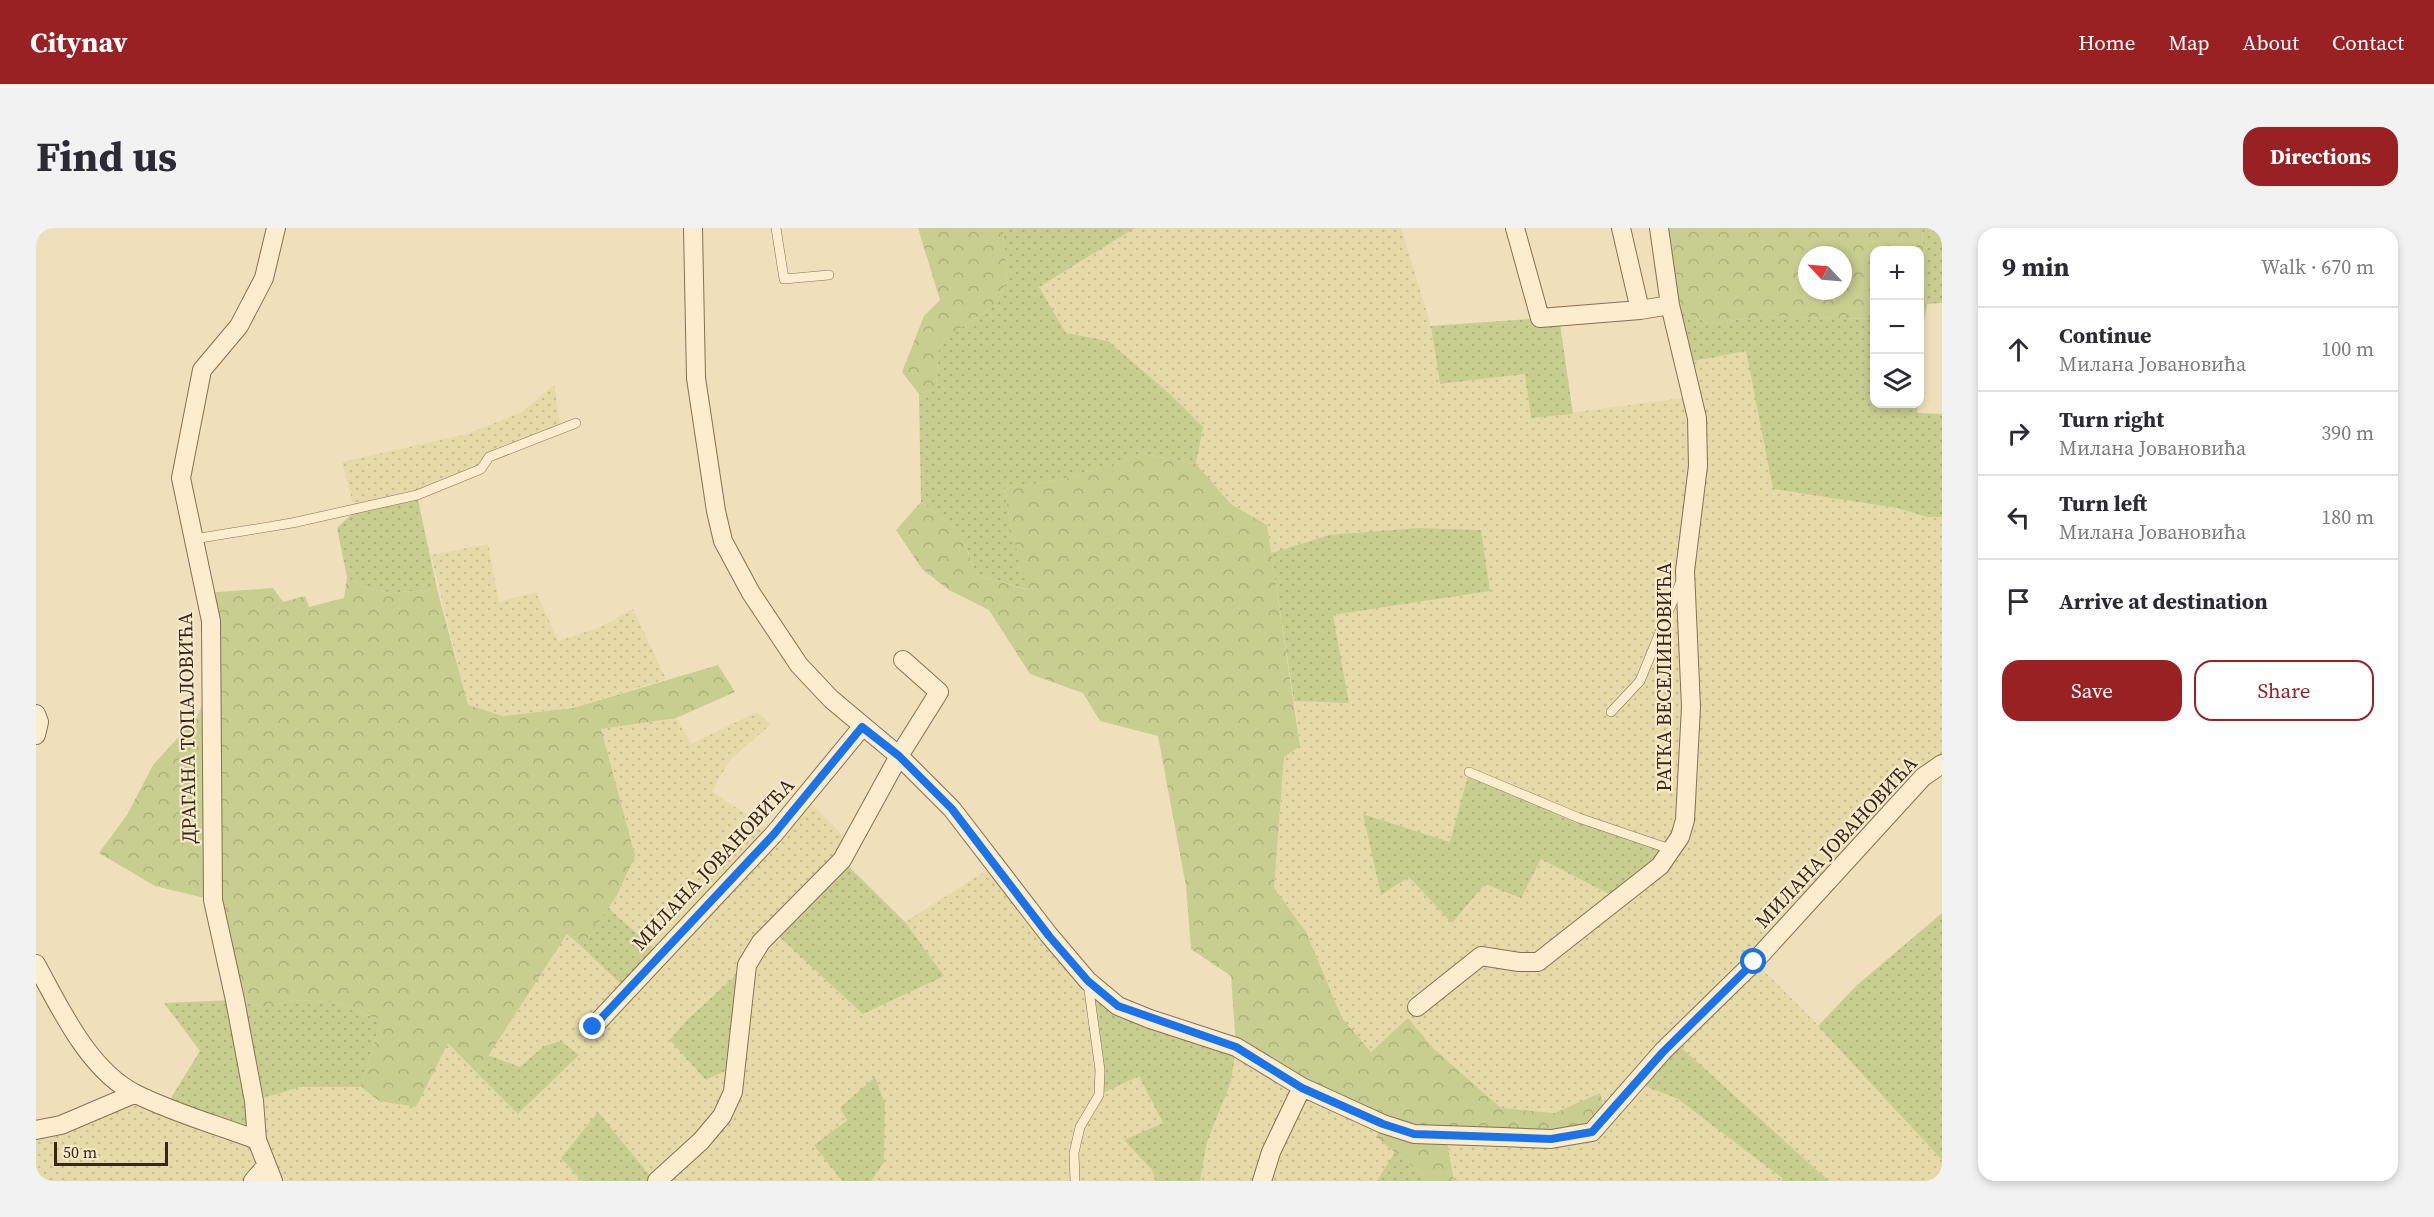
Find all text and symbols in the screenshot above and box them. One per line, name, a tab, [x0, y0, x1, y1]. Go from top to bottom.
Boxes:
text: Citynav	[30, 23, 127, 61]
text: Home	[2078, 28, 2136, 57]
text: Map	[2169, 28, 2210, 57]
text: About	[2243, 28, 2299, 57]
text: Contact	[2332, 28, 2404, 57]
text: Find us	[36, 127, 177, 185]
button: Directions	[2243, 127, 2398, 186]
north arrow	[1798, 246, 1852, 300]
map controls	[1870, 246, 1924, 408]
button: +	[1870, 246, 1924, 300]
text: 9 min	[2002, 249, 2069, 285]
text: Walk · 670 m	[2261, 253, 2374, 281]
button: −	[1870, 300, 1924, 354]
text: Continue	[2059, 320, 2152, 350]
icon: ahead	[2002, 333, 2035, 366]
text: 100 m	[2321, 335, 2374, 363]
text: Милана Јовановића	[2059, 350, 2246, 378]
button: layers	[1870, 354, 1924, 408]
text: Turn right	[2059, 404, 2164, 434]
icon: right	[2002, 417, 2035, 450]
text: 390 m	[2321, 419, 2374, 447]
text: Милана Јовановића	[2059, 434, 2246, 462]
text: Turn left	[2059, 488, 2147, 518]
icon: left	[2002, 501, 2035, 534]
text: 180 m	[2321, 503, 2374, 531]
text: Милана Јовановића	[2059, 518, 2246, 546]
street label: РАТКА ВЕСЕЛИНОВИЋА	[1650, 561, 1678, 792]
icon: arrive	[2002, 585, 2035, 618]
text: Arrive at destination	[2059, 586, 2268, 616]
street label: ДРАГАНА ТОПАЛОВИЋА	[171, 611, 203, 844]
button: Save	[2002, 660, 2182, 721]
button: Share	[2194, 660, 2374, 721]
street label: МИЛАНА ЈОВАНОВИЋА	[1749, 749, 1924, 934]
street label: МИЛАНА ЈОВАНОВИЋА	[626, 771, 801, 956]
route start	[1740, 948, 1766, 974]
route end	[579, 1013, 605, 1039]
scale bar	[54, 1139, 168, 1166]
text: 50 m	[63, 1141, 97, 1163]

